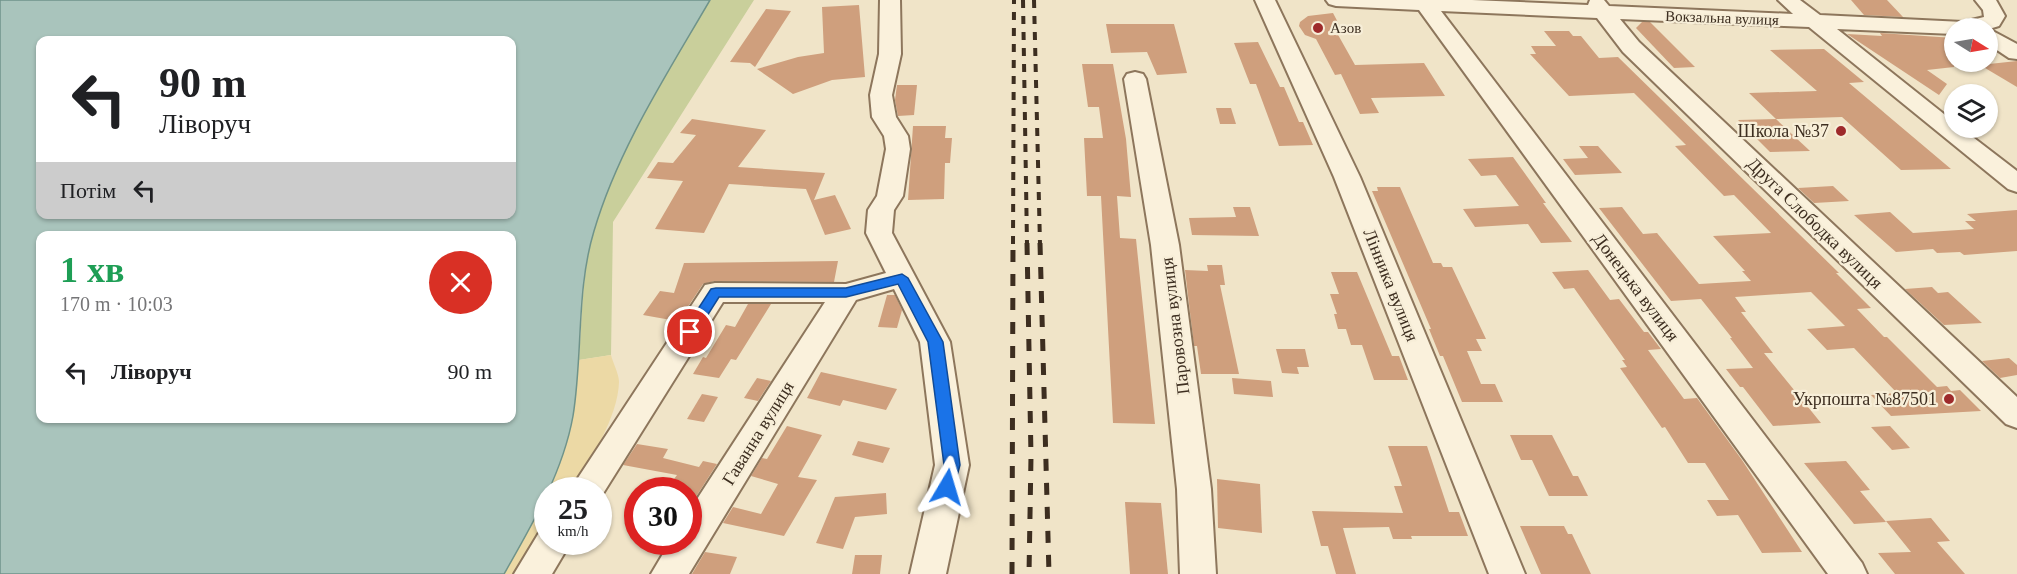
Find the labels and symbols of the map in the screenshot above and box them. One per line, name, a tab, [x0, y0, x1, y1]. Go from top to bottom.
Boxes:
street label: Вокзальна вулиця	[1665, 8, 1779, 28]
north arrow	[1944, 18, 1998, 72]
place label: Азов	[1330, 20, 1361, 36]
marker: Азов	[1311, 21, 1325, 35]
place label: Школа №37	[1738, 121, 1829, 141]
marker: Школа №37	[1834, 124, 1848, 138]
street label: Друга Слободка вулиця	[1743, 153, 1887, 293]
street label: Лінника вулиця	[1359, 226, 1423, 344]
street label: Донецька вулиця	[1589, 229, 1683, 345]
street label: Паровозна вулиця	[1157, 256, 1193, 396]
pin	[664, 306, 715, 357]
street label: Гаванна вулиця	[718, 377, 798, 489]
place label: Укрпошта №87501	[1793, 389, 1937, 409]
marker: Укрпошта №87501	[1942, 392, 1956, 406]
position arrow	[915, 455, 979, 519]
speed limit sign: 30	[624, 477, 702, 555]

